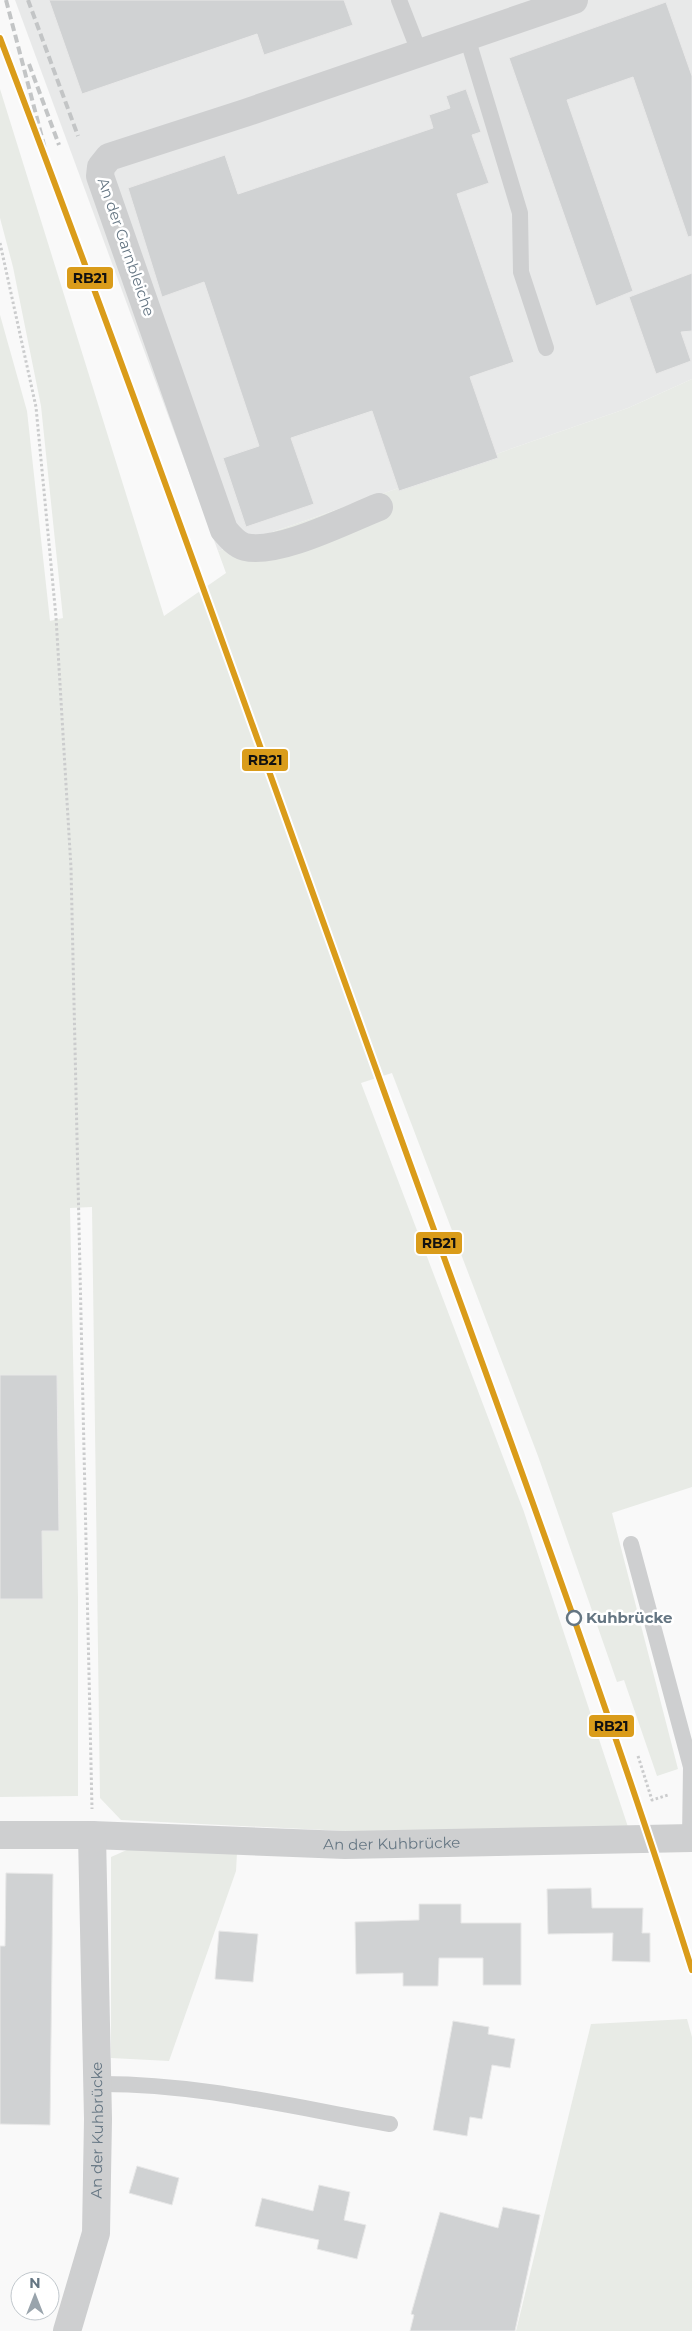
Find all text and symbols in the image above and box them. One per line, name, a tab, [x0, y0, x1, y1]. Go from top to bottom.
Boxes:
street label: An der Garnbleiche	[94, 175, 159, 319]
line badge: RB21	[66, 266, 114, 290]
text: RB21	[73, 269, 107, 287]
line badge: RB21	[241, 748, 289, 772]
text: RB21	[248, 751, 282, 769]
line badge: RB21	[415, 1231, 463, 1255]
text: RB21	[422, 1234, 456, 1252]
place label: Kuhbrücke	[586, 1608, 672, 1627]
marker: Kuhbrücke	[566, 1610, 582, 1626]
line badge: RB21	[588, 1714, 635, 1738]
text: RB21	[594, 1717, 628, 1735]
street label: An der Kuhbrücke	[323, 1833, 460, 1854]
street label: An der Kuhbrücke	[87, 2062, 107, 2199]
north arrow	[10, 2271, 60, 2321]
text: N	[29, 2274, 41, 2292]

